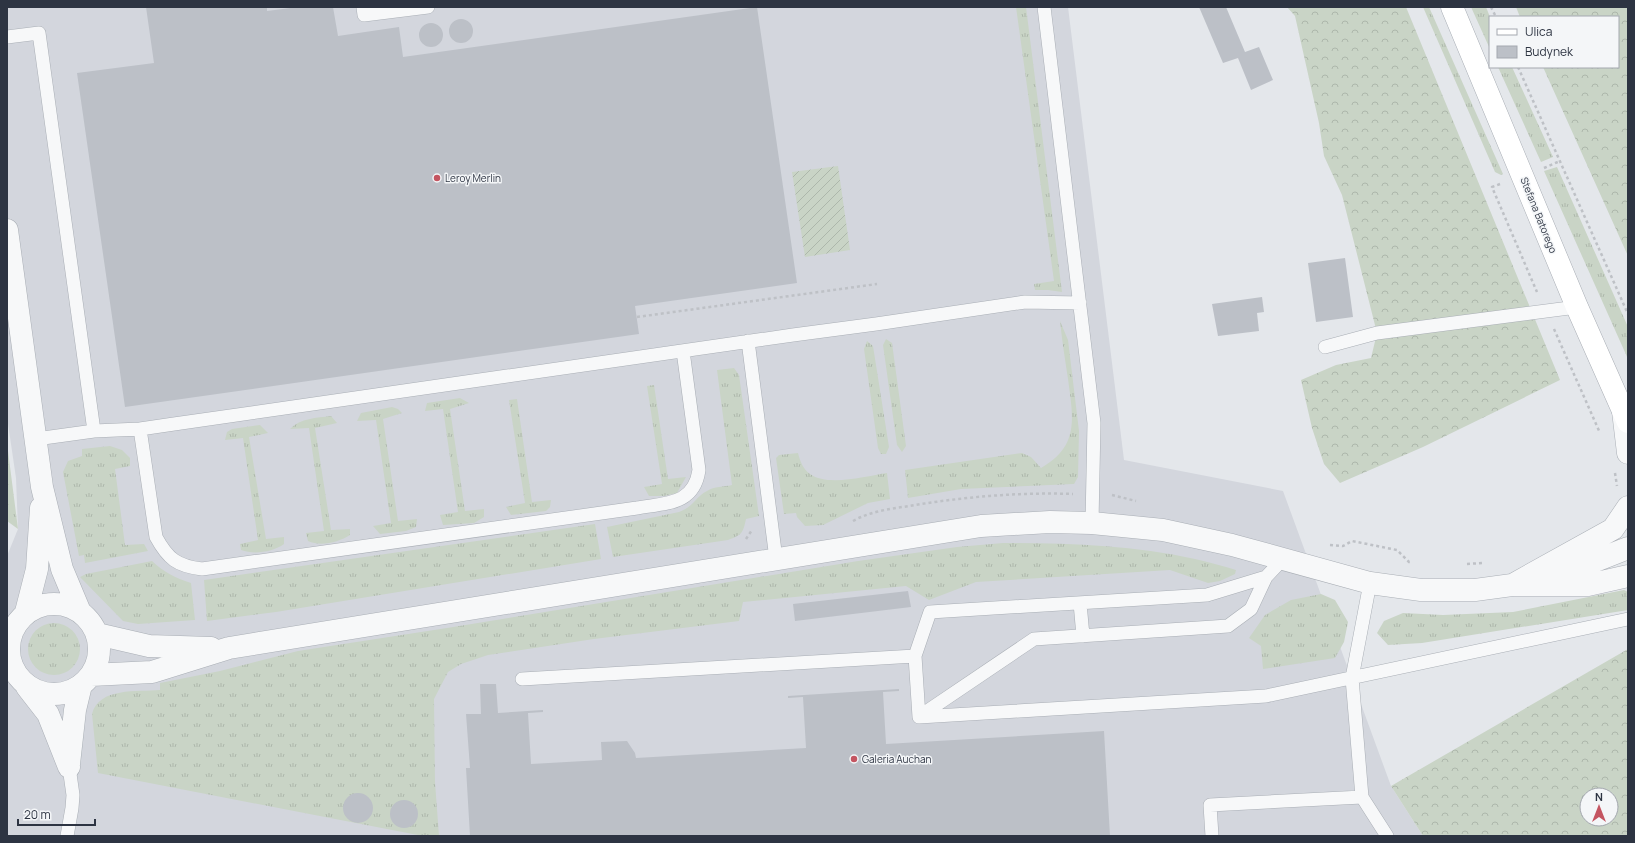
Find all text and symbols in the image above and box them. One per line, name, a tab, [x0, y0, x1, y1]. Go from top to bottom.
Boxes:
legend	[1489, 16, 1619, 68]
text: Ulica	[1525, 23, 1552, 40]
text: Budynek	[1525, 43, 1574, 60]
place label: Leroy Merlin	[445, 171, 501, 185]
marker: Leroy Merlin	[432, 173, 442, 183]
street label: Stefana Batorego	[1517, 175, 1561, 255]
place label: Galeria Auchan	[862, 752, 932, 766]
marker: Galeria Auchan	[849, 754, 859, 764]
north arrow	[1579, 787, 1619, 827]
text: N	[1595, 789, 1603, 804]
scale bar	[18, 801, 95, 827]
text: 20 m	[24, 806, 51, 823]

